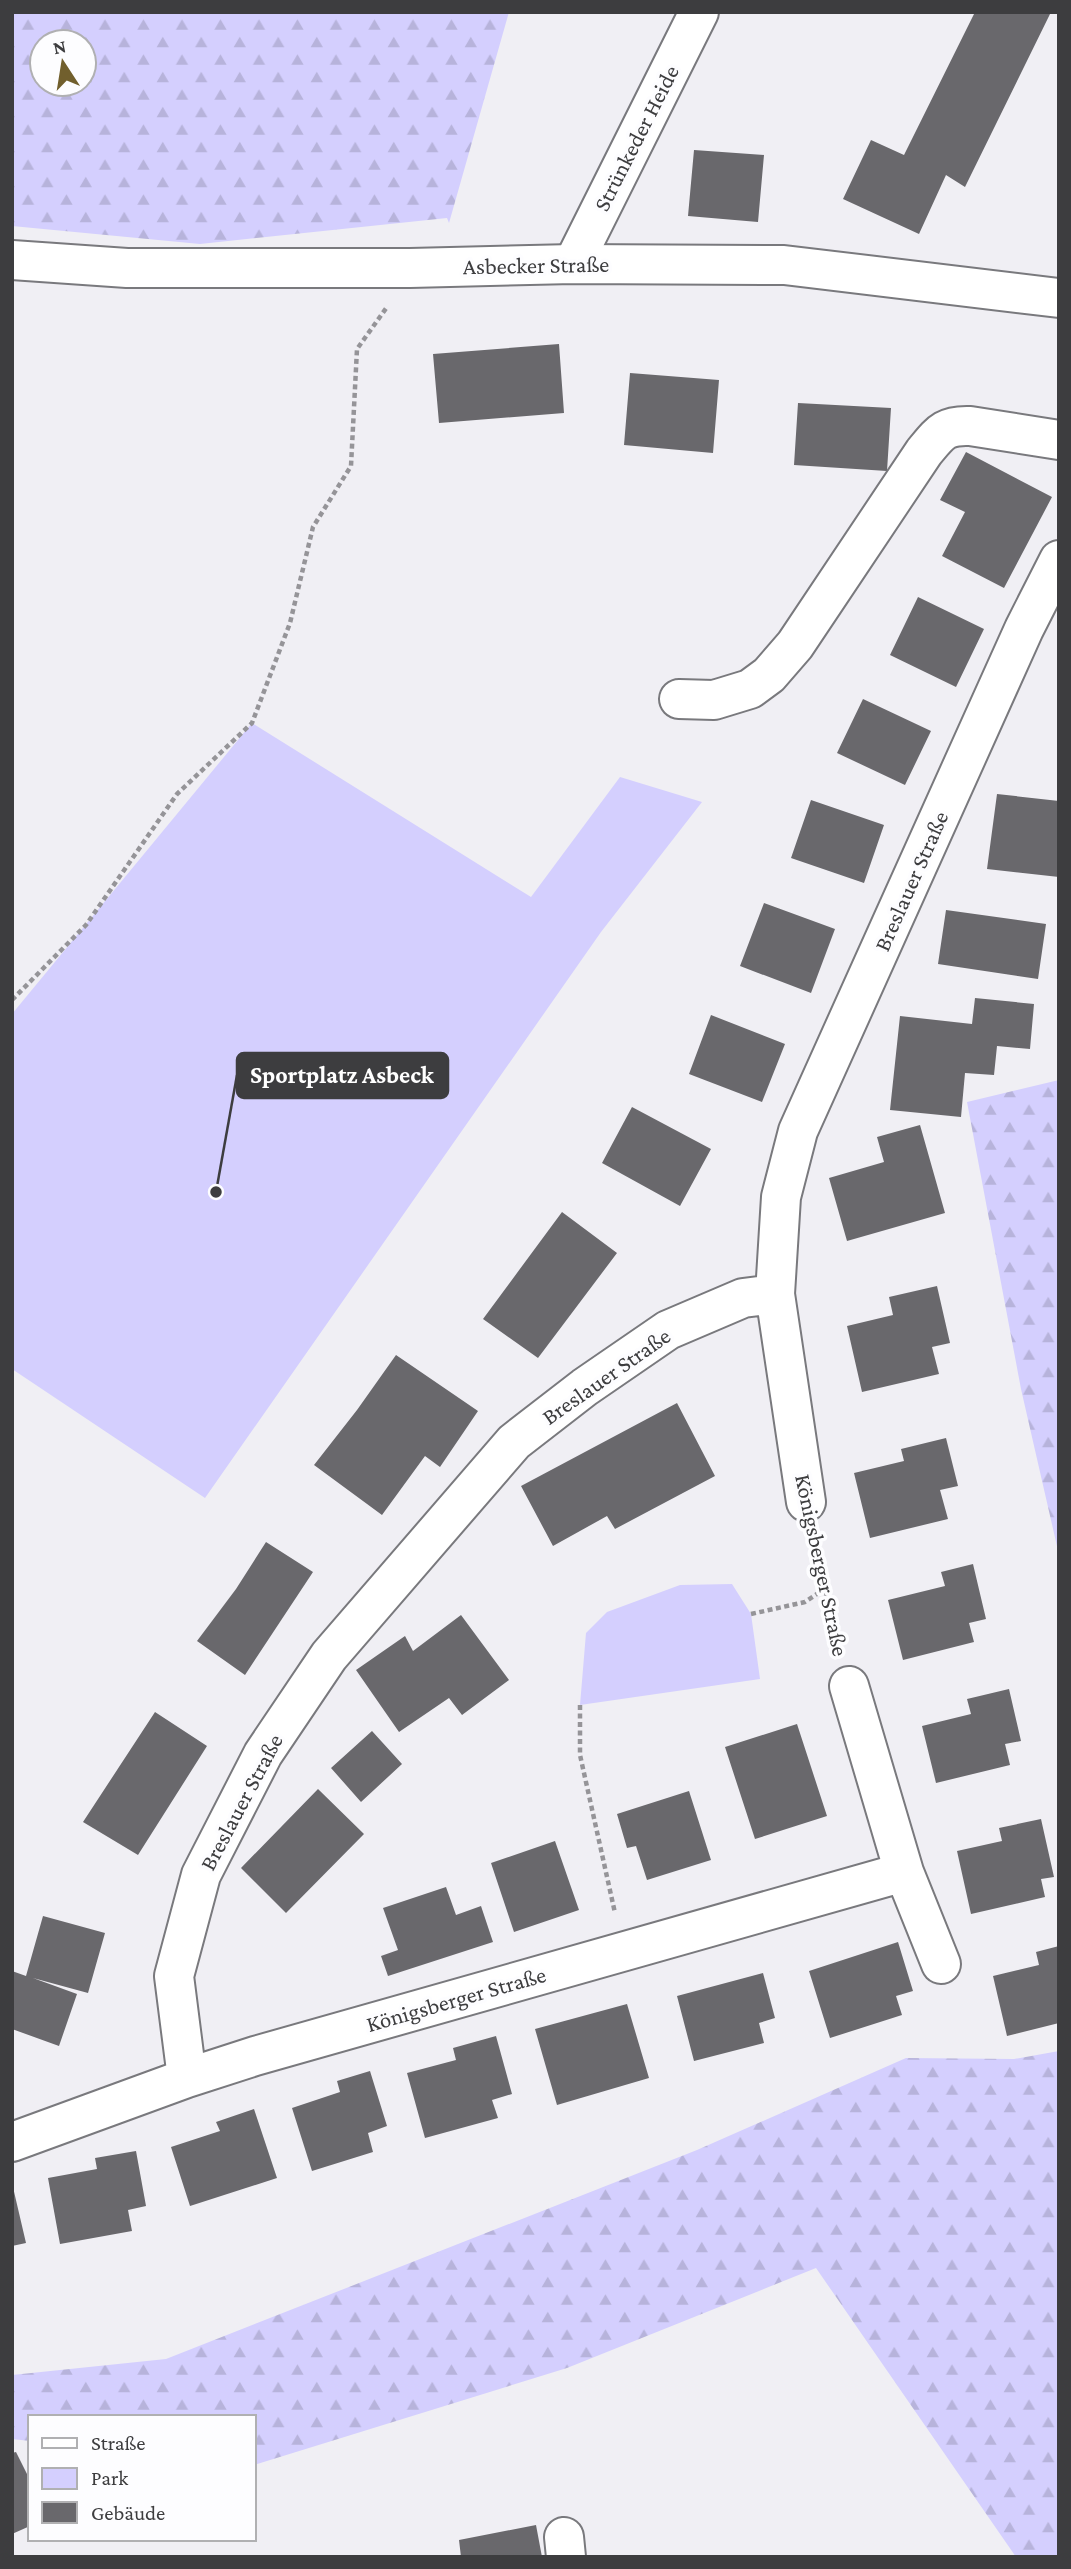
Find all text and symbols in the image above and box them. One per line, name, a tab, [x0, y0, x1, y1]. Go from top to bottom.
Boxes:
north arrow	[28, 28, 98, 98]
text: N	[51, 35, 68, 58]
street label: Strünkeder Heide	[588, 61, 684, 215]
street label: Asbecker Straße	[463, 251, 609, 279]
street label: Breslauer Straße	[869, 807, 953, 955]
callout: Sportplatz Asbeck	[237, 1053, 448, 1098]
text: Sportplatz Asbeck	[250, 1061, 435, 1088]
street label: Breslauer Straße	[537, 1322, 675, 1430]
street label: Königsberger Straße	[790, 1472, 854, 1658]
street label: Breslauer Straße	[194, 1729, 288, 1875]
street label: Königsberger Straße	[363, 1961, 549, 2037]
legend	[28, 2415, 256, 2541]
text: Straße	[91, 2431, 145, 2455]
text: Park	[91, 2466, 128, 2490]
text: Gebäude	[91, 2501, 165, 2525]

